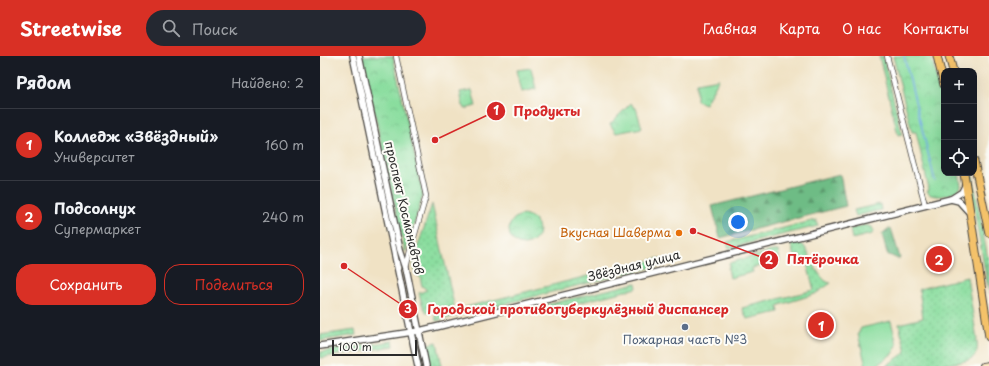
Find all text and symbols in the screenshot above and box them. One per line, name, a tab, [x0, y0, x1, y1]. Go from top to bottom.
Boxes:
search box	[146, 10, 426, 46]
text: Streetwise	[20, 14, 122, 42]
icon: search	[160, 17, 182, 39]
text: Поиск	[192, 17, 237, 40]
text: Главная	[703, 18, 757, 39]
text: Карта	[779, 18, 820, 39]
text: О нас	[842, 18, 881, 39]
text: Контакты	[903, 18, 969, 39]
map controls	[941, 68, 977, 176]
button: +	[941, 68, 977, 104]
text: Рядом	[16, 69, 71, 95]
text: Найдено: 2	[231, 73, 304, 92]
callout: Продукты	[486, 99, 589, 124]
text: 1	[493, 101, 499, 119]
text: Продукты	[514, 101, 580, 120]
button: −	[941, 104, 977, 140]
text: Колледж «Звёздный»	[54, 124, 218, 147]
text: 1	[26, 135, 32, 154]
text: 160 m	[265, 135, 304, 154]
street label: проспект Космонавтов	[381, 139, 429, 276]
button: locate	[941, 140, 977, 176]
text: Университет	[54, 147, 134, 166]
text: Подсолнух	[54, 196, 136, 219]
text: 2	[24, 207, 34, 226]
text: 240 m	[262, 207, 304, 226]
your location	[728, 212, 748, 232]
text: Супермаркет	[54, 219, 141, 238]
place label: Вкусная Шаверма	[560, 223, 672, 241]
marker: Вкусная Шаверма	[674, 228, 684, 238]
pin: 2	[926, 244, 952, 274]
street label: Звёздная улица	[586, 245, 682, 285]
callout: Пятёрочка	[759, 247, 868, 272]
text: Пятёрочка	[787, 249, 859, 268]
text: 2	[765, 250, 774, 268]
button: Сохранить	[16, 264, 156, 305]
button: Поделиться	[164, 264, 304, 305]
callout: Городской противотуберкулёзный диспансер	[398, 296, 737, 321]
text: 3	[404, 299, 412, 317]
text: Городской противотуберкулёзный диспансер	[427, 299, 729, 318]
pin: 1	[808, 310, 834, 340]
marker: Пожарная часть №3	[680, 322, 690, 332]
place label: Пожарная часть №3	[623, 330, 747, 348]
scale bar	[332, 338, 417, 357]
text: 100 m	[338, 338, 372, 355]

